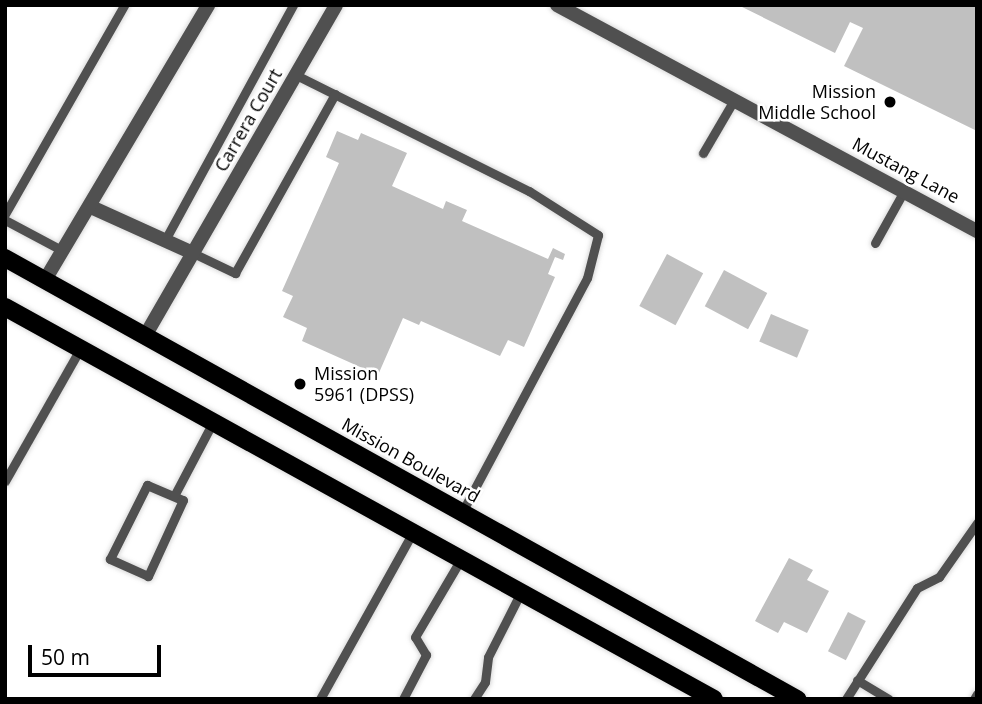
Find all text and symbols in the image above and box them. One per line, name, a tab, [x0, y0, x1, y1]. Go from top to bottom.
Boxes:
street label: Carrera Court	[210, 65, 286, 175]
place label: Mission Middle School	[758, 81, 876, 124]
marker: Mission Middle School	[882, 94, 898, 110]
street label: Mustang Lane	[849, 133, 963, 207]
place label: Mission 5961 (DPSS)	[314, 363, 414, 406]
marker: Mission 5961 (DPSS)	[292, 376, 308, 392]
street label: Mission Boulevard	[338, 413, 484, 507]
scale bar	[32, 630, 164, 674]
text: 50 m	[41, 643, 90, 671]

